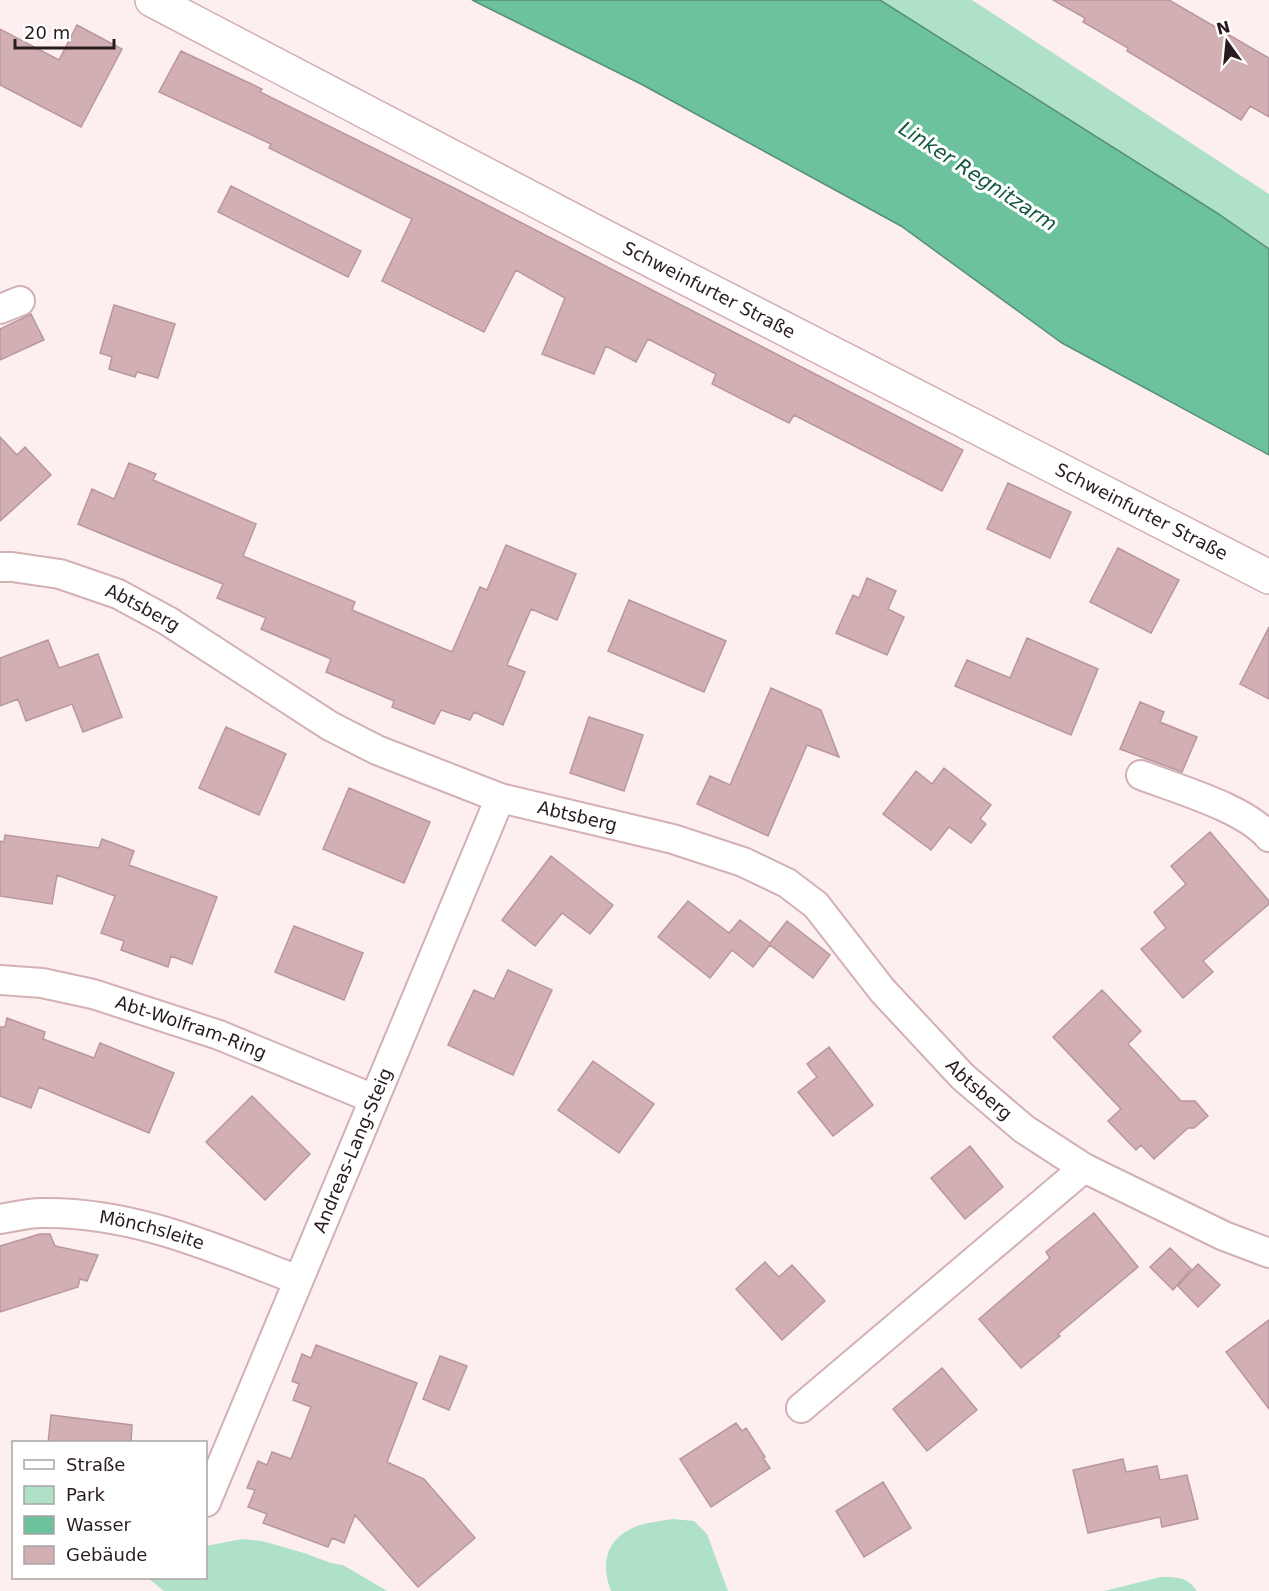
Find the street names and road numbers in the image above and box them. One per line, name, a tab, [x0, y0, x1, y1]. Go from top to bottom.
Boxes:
street label: Schweinfurter Straße	[619, 237, 799, 343]
street label: Schweinfurter Straße	[1052, 458, 1231, 564]
street label: Abtsberg	[103, 580, 184, 636]
street label: Abtsberg	[535, 796, 619, 835]
street label: Abt-Wolfram-Ring	[113, 991, 270, 1064]
street label: Abtsberg	[942, 1055, 1017, 1124]
street label: Andreas-Lang-Steig	[309, 1065, 396, 1236]
street label: Mönchsleite	[98, 1206, 207, 1254]

